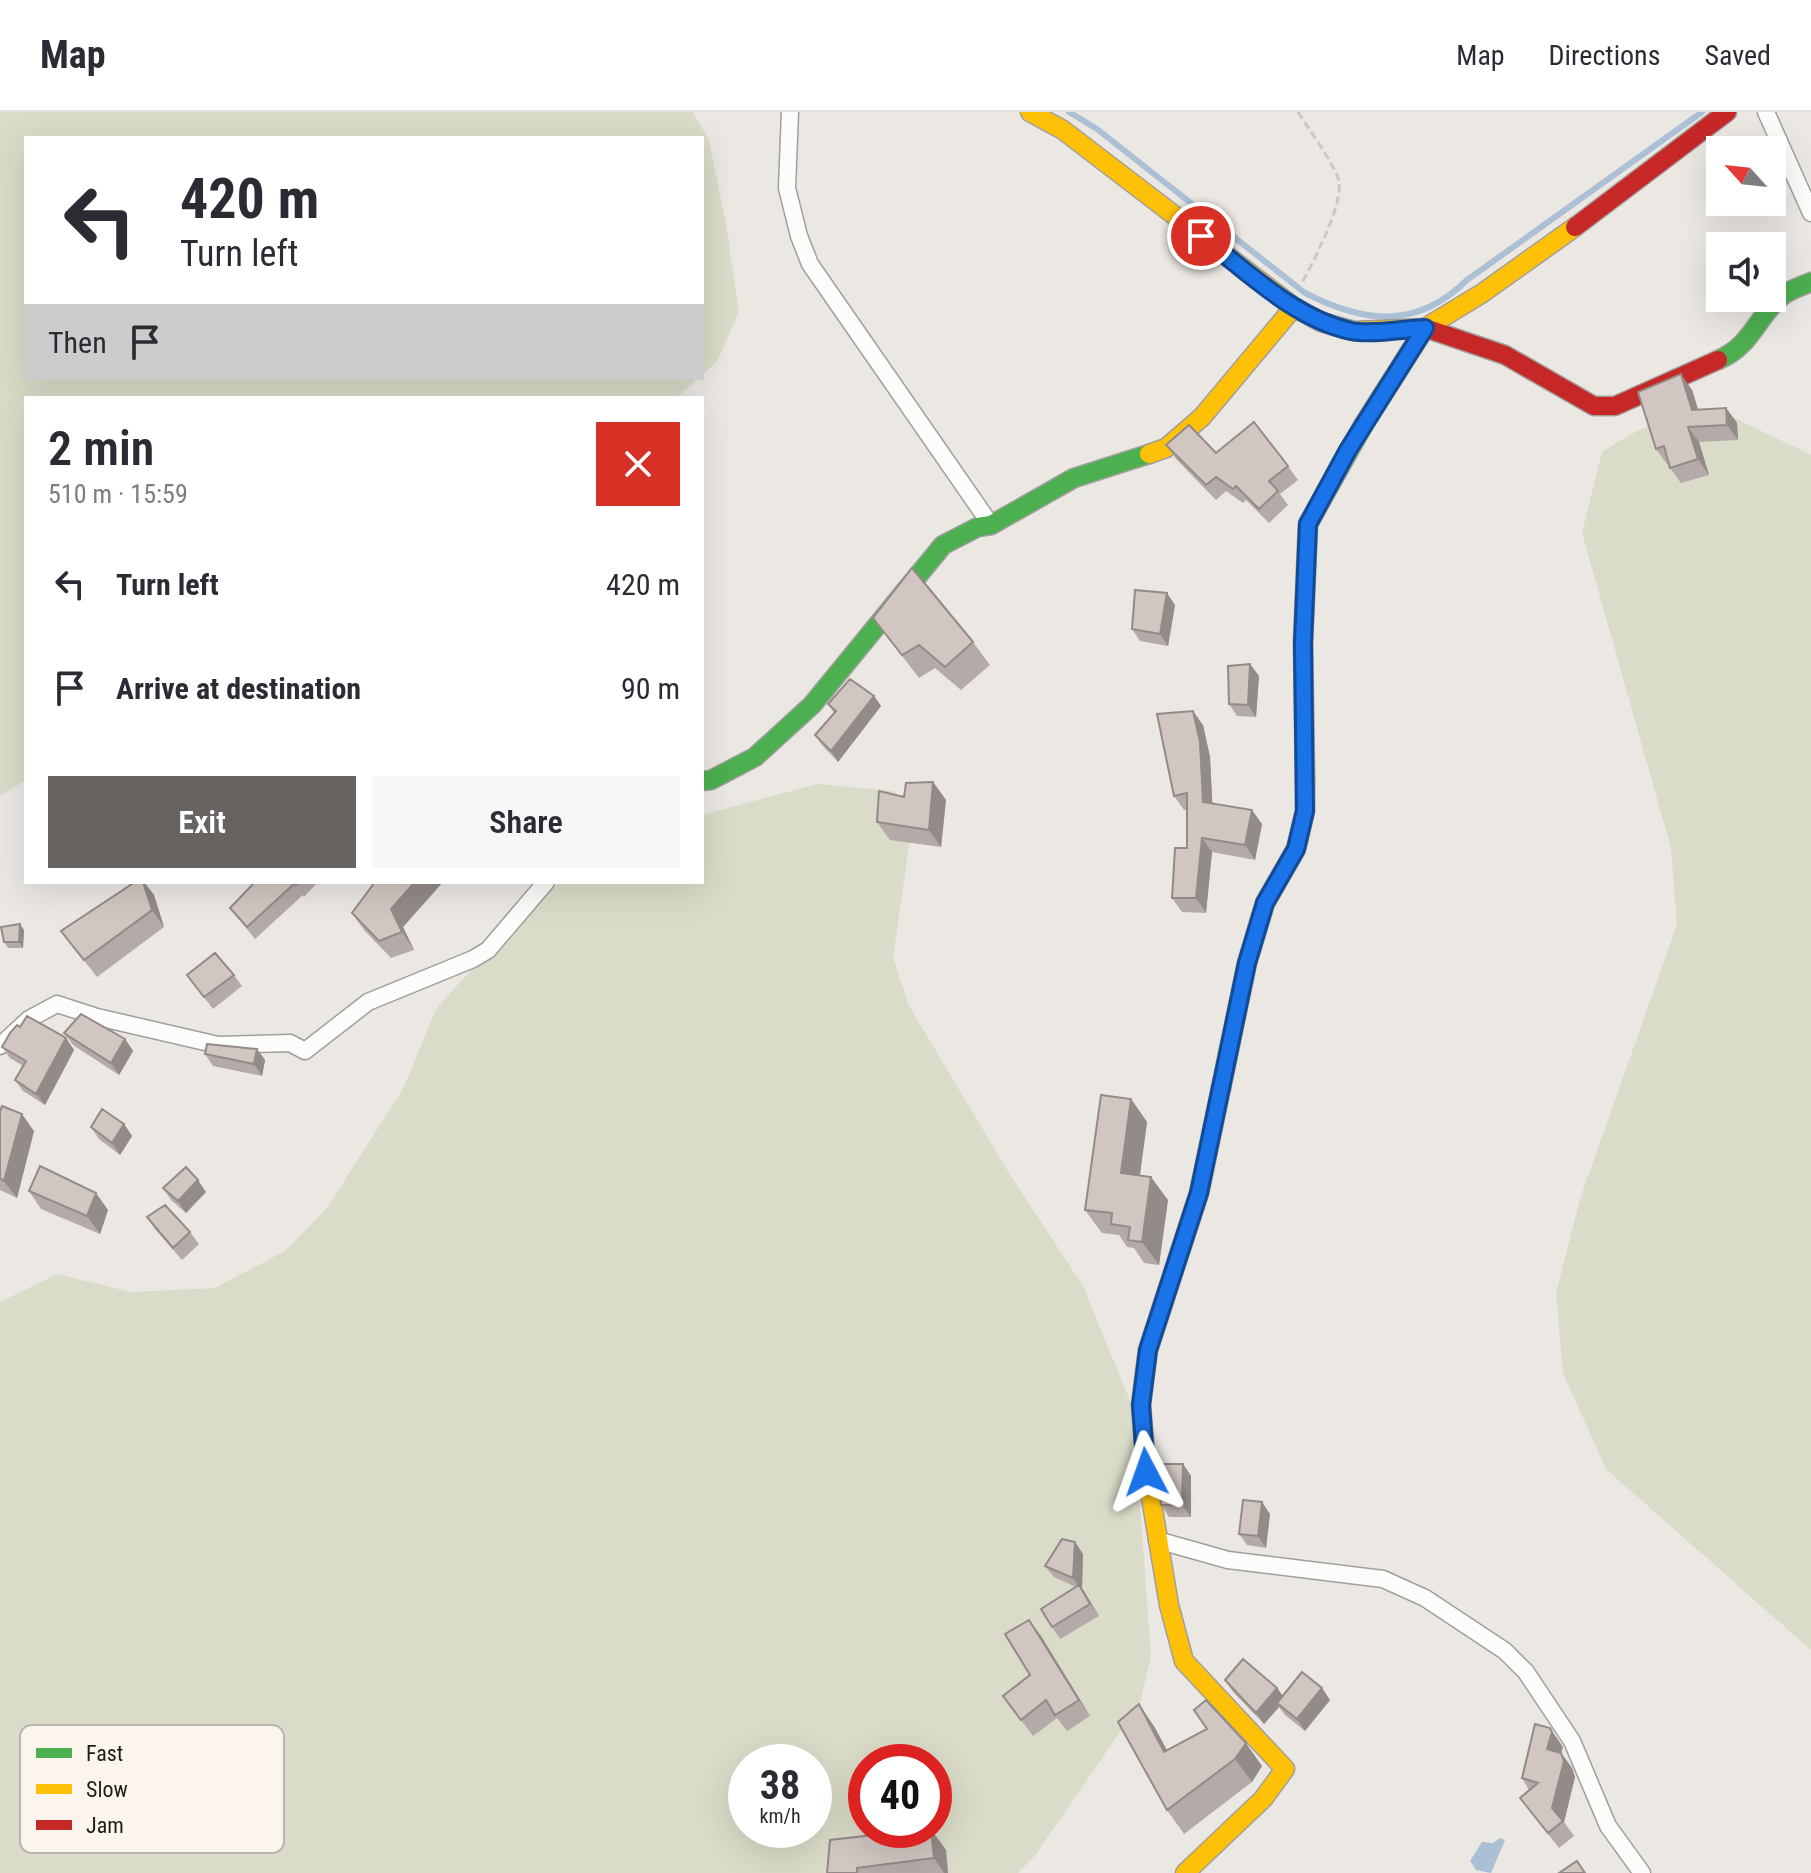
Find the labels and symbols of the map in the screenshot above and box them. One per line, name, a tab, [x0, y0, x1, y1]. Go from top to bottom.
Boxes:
north arrow	[1706, 136, 1786, 216]
pin	[1167, 202, 1235, 270]
position arrow	[1104, 1430, 1188, 1514]
legend	[20, 1725, 284, 1853]
text: Fast	[86, 1741, 123, 1766]
speed limit sign: 40	[848, 1744, 952, 1848]
text: Slow	[86, 1777, 128, 1802]
text: Jam	[86, 1813, 124, 1838]

